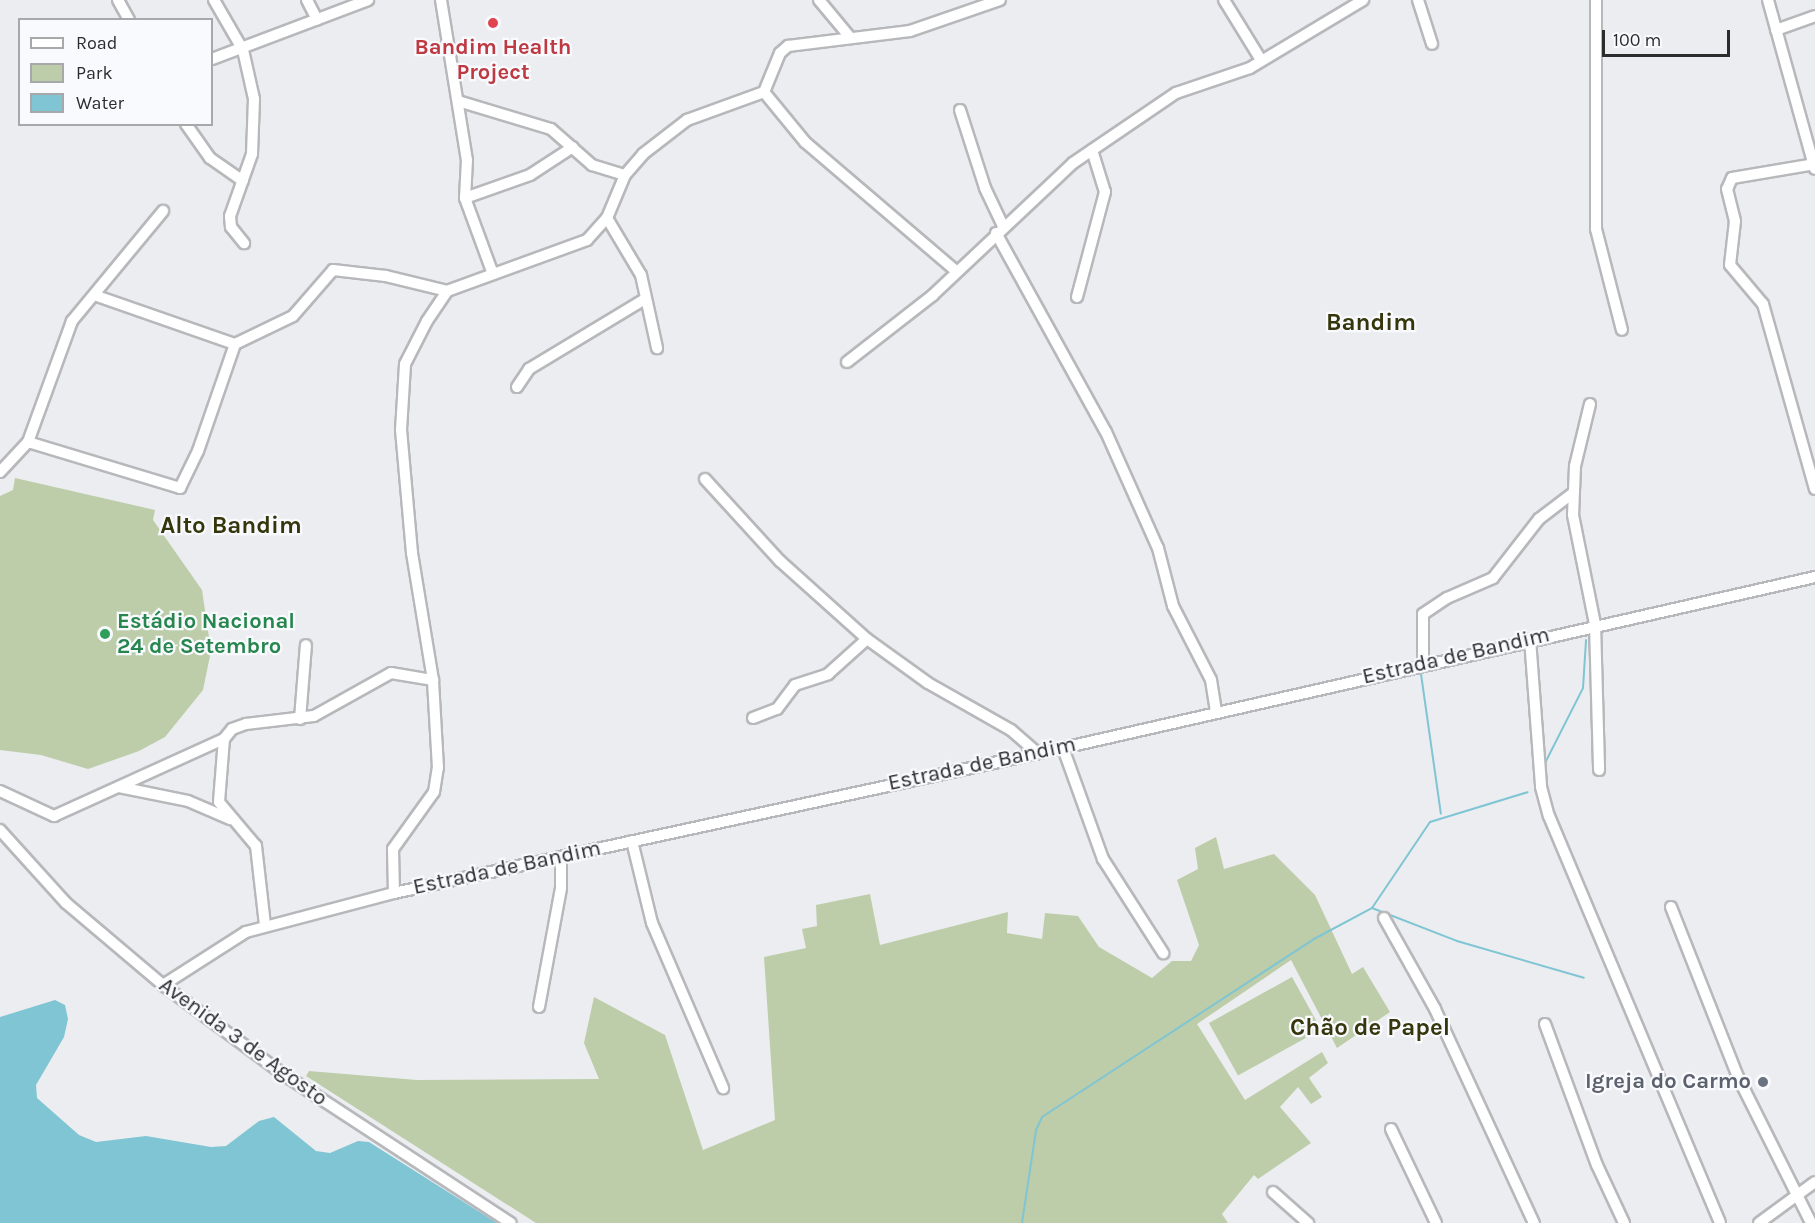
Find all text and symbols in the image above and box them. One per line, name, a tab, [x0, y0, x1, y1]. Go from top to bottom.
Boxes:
marker: Bandim Health Project	[484, 14, 502, 32]
legend	[18, 18, 213, 126]
scale bar	[1605, 18, 1732, 56]
text: 100 m	[1613, 29, 1661, 51]
text: Road	[76, 32, 117, 54]
place label: Bandim Health Project	[414, 34, 572, 86]
text: Park	[76, 62, 113, 84]
text: Water	[76, 92, 124, 114]
district label: Bandim	[1326, 309, 1416, 337]
district label: Alto Bandim	[160, 512, 302, 540]
place label: Estádio Nacional 24 de Setembro	[117, 608, 295, 660]
street label: Estrada de Bandim	[1360, 622, 1552, 690]
marker: Estádio Nacional 24 de Setembro	[98, 627, 112, 641]
street label: Estrada de Bandim	[886, 731, 1078, 797]
street label: Estrada de Bandim	[411, 835, 603, 901]
street label: Avenida 3 de Agosto	[154, 972, 332, 1112]
district label: Chão de Papel	[1290, 1014, 1450, 1042]
place label: Igreja do Carmo	[1585, 1069, 1751, 1095]
marker: Igreja do Carmo	[1756, 1075, 1770, 1089]

